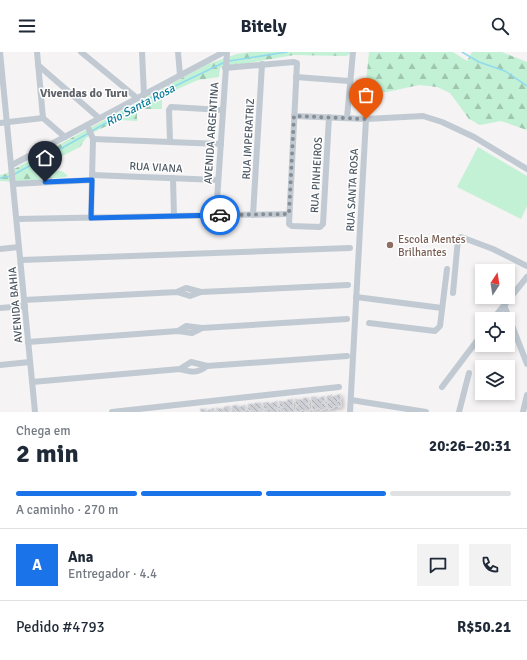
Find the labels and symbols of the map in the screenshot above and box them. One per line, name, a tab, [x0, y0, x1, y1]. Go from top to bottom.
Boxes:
pin	[349, 78, 383, 119]
water label: Rio Santa Rosa	[103, 81, 178, 130]
street label: AVENIDA ARGENTINA	[201, 81, 222, 185]
district label: Vivendas do Turu	[40, 86, 128, 101]
street label: RUA IMPERATRIZ	[240, 98, 257, 180]
street label: RUA PINHEIROS	[308, 137, 325, 213]
pin	[28, 141, 62, 182]
street label: RUA SANTA ROSA	[344, 148, 361, 232]
street label: RUA VIANA	[129, 160, 183, 175]
courier	[200, 195, 240, 235]
place label: Escola Mentes Brilhantes	[398, 233, 466, 259]
marker: Escola Mentes Brilhantes	[385, 240, 395, 250]
north arrow	[475, 264, 515, 304]
street label: AVENIDA BAHIA	[6, 266, 25, 344]

